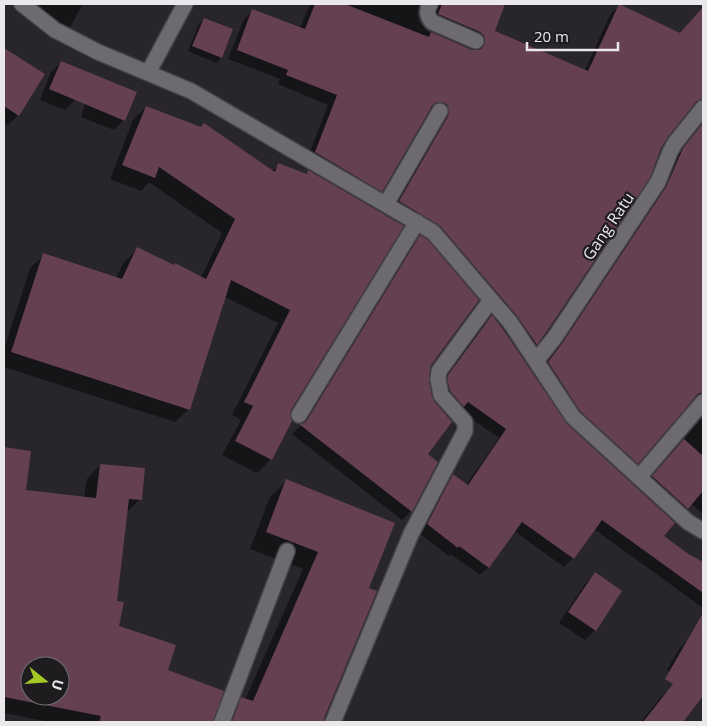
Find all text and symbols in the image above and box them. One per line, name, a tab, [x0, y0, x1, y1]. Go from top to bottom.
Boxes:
scale bar	[527, 20, 618, 52]
text: 20 m	[534, 26, 569, 46]
street label: Gang Ratu	[577, 188, 639, 264]
north arrow	[20, 656, 70, 706]
text: U	[47, 677, 69, 693]

